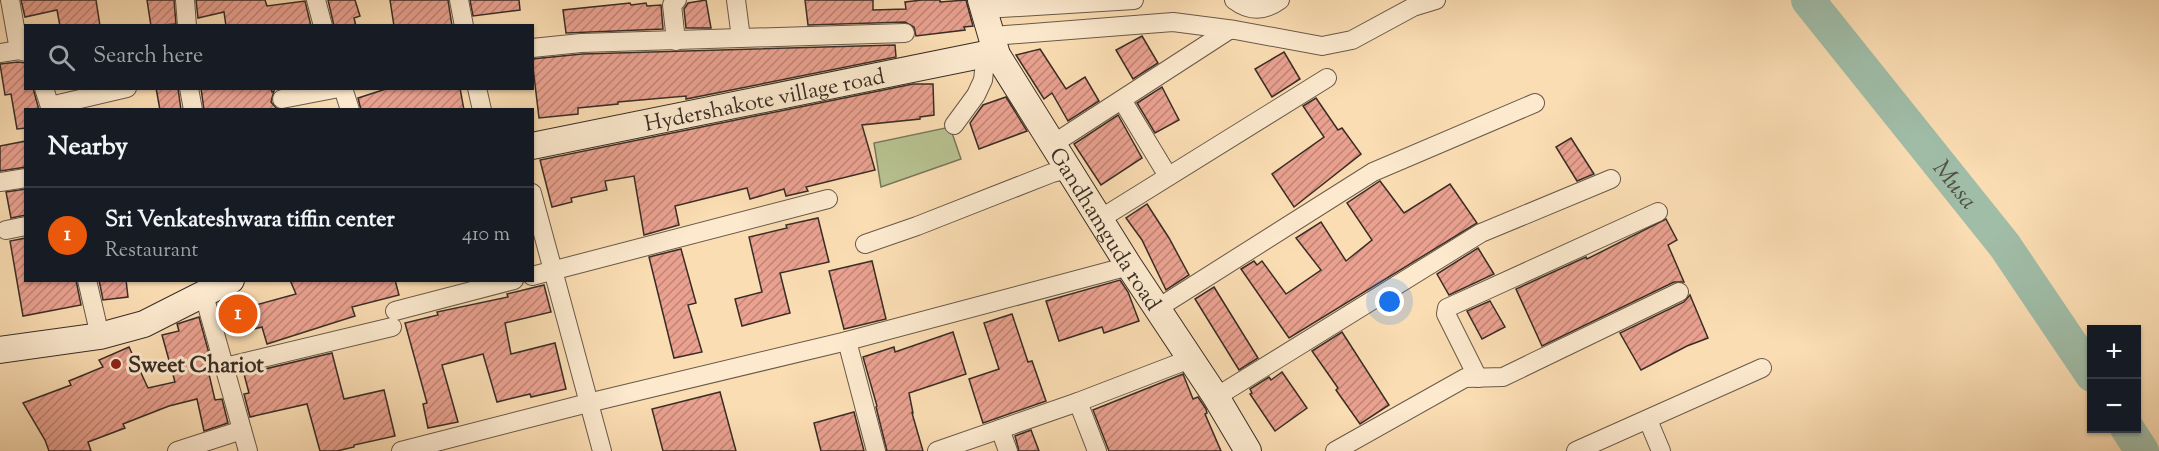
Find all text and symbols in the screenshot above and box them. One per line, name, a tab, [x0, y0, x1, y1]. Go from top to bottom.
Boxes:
search box	[24, 24, 534, 90]
icon: search	[45, 41, 78, 74]
text: Search here	[93, 41, 203, 73]
street label: Hydershakote village road	[642, 62, 888, 142]
text: Nearby	[48, 129, 128, 166]
street label: Gandhamguda road	[1040, 142, 1167, 318]
water label: Musa	[1924, 153, 1984, 217]
text: Sri Venkateshwara tiffin center	[105, 205, 395, 237]
text: 1	[64, 221, 71, 250]
text: 410 m	[462, 221, 510, 250]
text: Restaurant	[105, 237, 198, 266]
your location	[1375, 287, 1404, 316]
pin: 1	[218, 292, 258, 336]
map controls	[2087, 325, 2141, 433]
button: +	[2087, 325, 2141, 379]
place label: Sweet Chariot	[128, 351, 264, 383]
marker: Sweet Chariot	[109, 357, 123, 371]
button: −	[2087, 379, 2141, 433]

